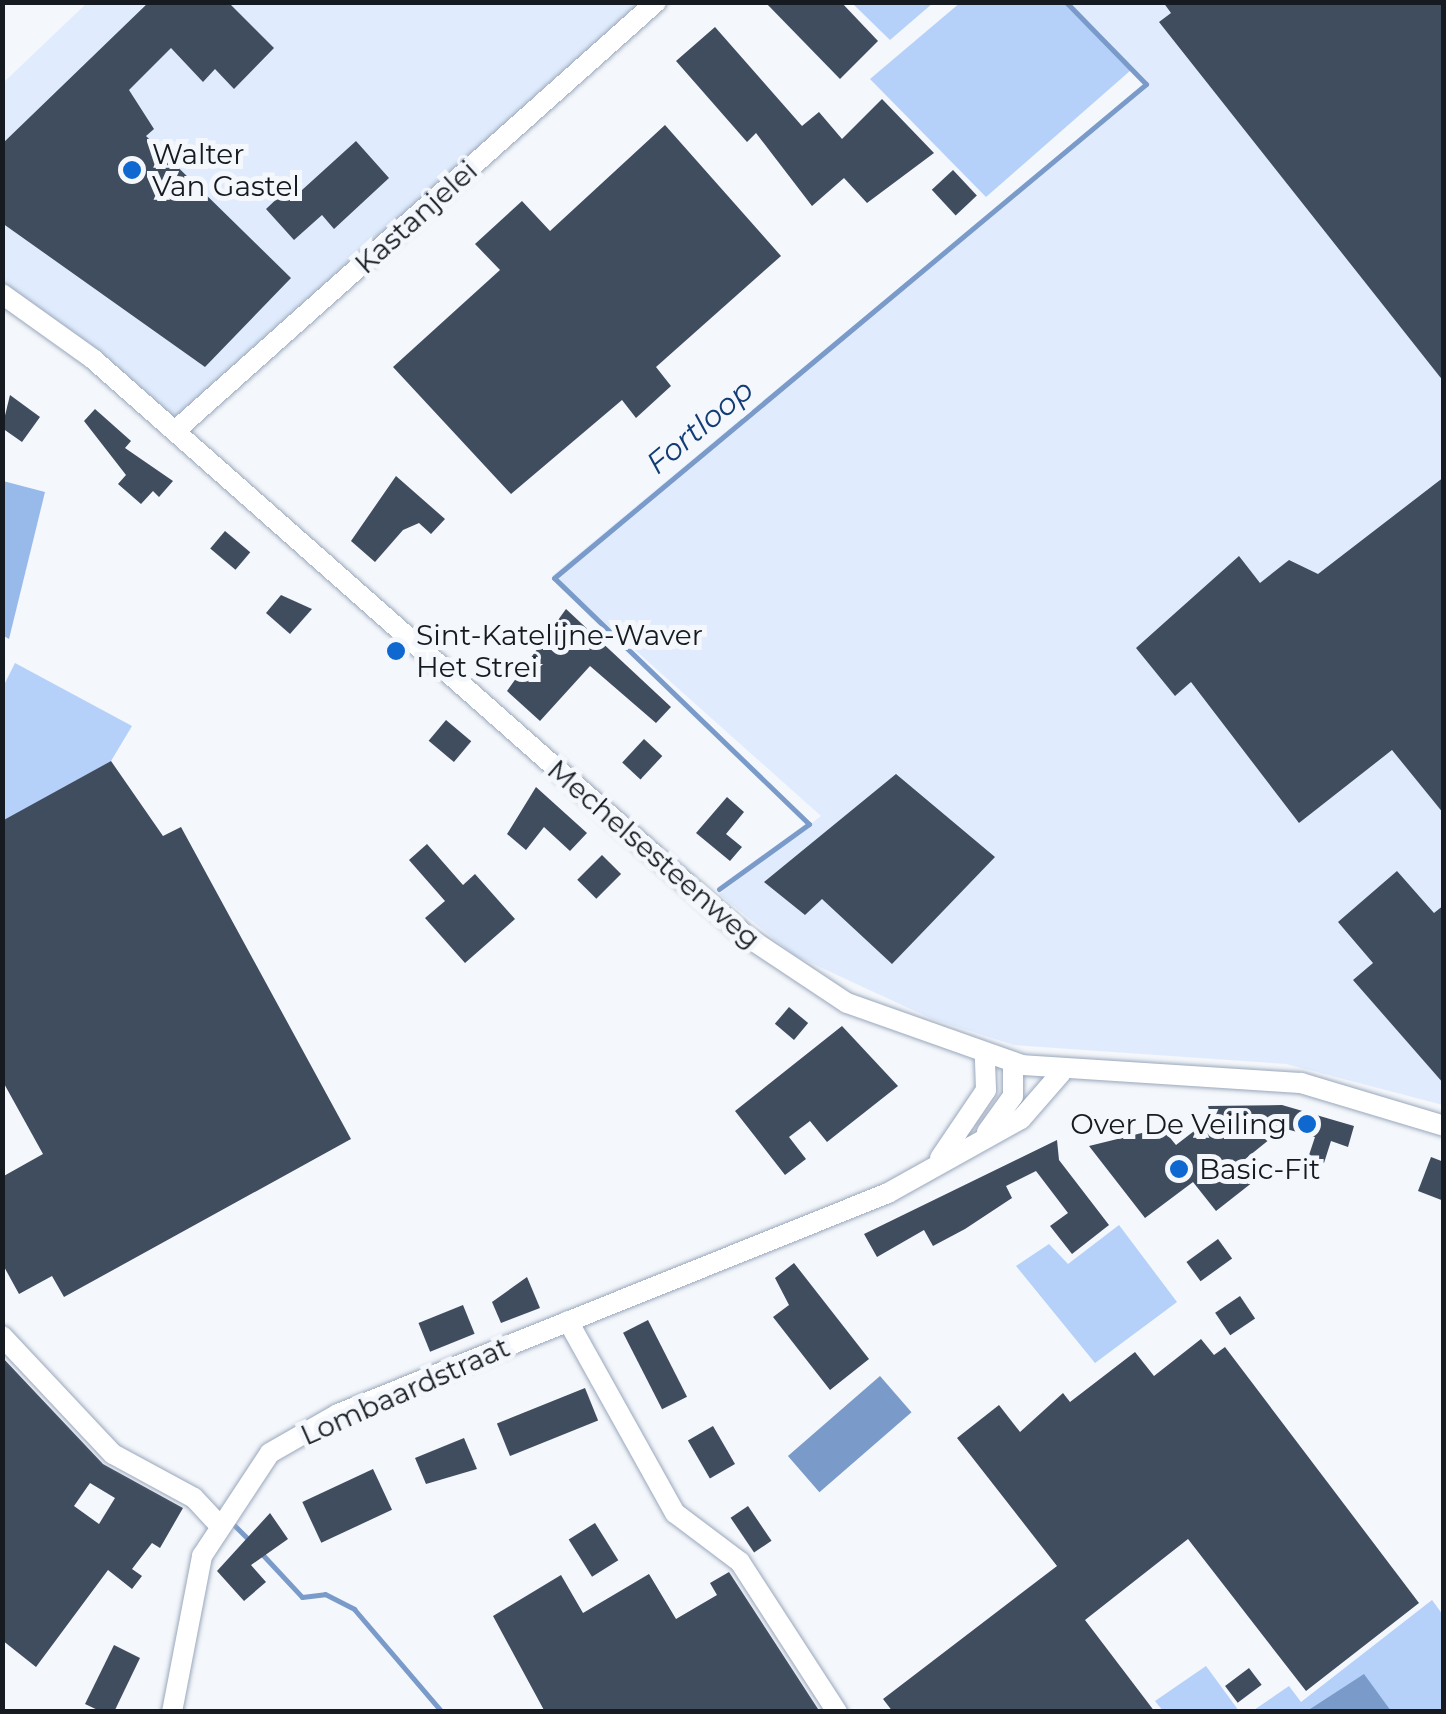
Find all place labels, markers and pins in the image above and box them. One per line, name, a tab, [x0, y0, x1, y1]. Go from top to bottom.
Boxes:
place label: Walter Van Gastel	[152, 137, 300, 203]
marker: Walter Van Gastel	[121, 159, 143, 181]
place label: Sint-Katelijne-Waver Het Strei	[416, 618, 703, 684]
marker: Sint-Katelijne-Waver Het Strei	[385, 640, 407, 662]
place label: Over De Veiling	[1070, 1107, 1287, 1141]
marker: Over De Veiling	[1296, 1113, 1318, 1135]
place label: Basic-Fit	[1199, 1152, 1320, 1186]
marker: Basic-Fit	[1168, 1158, 1190, 1180]

